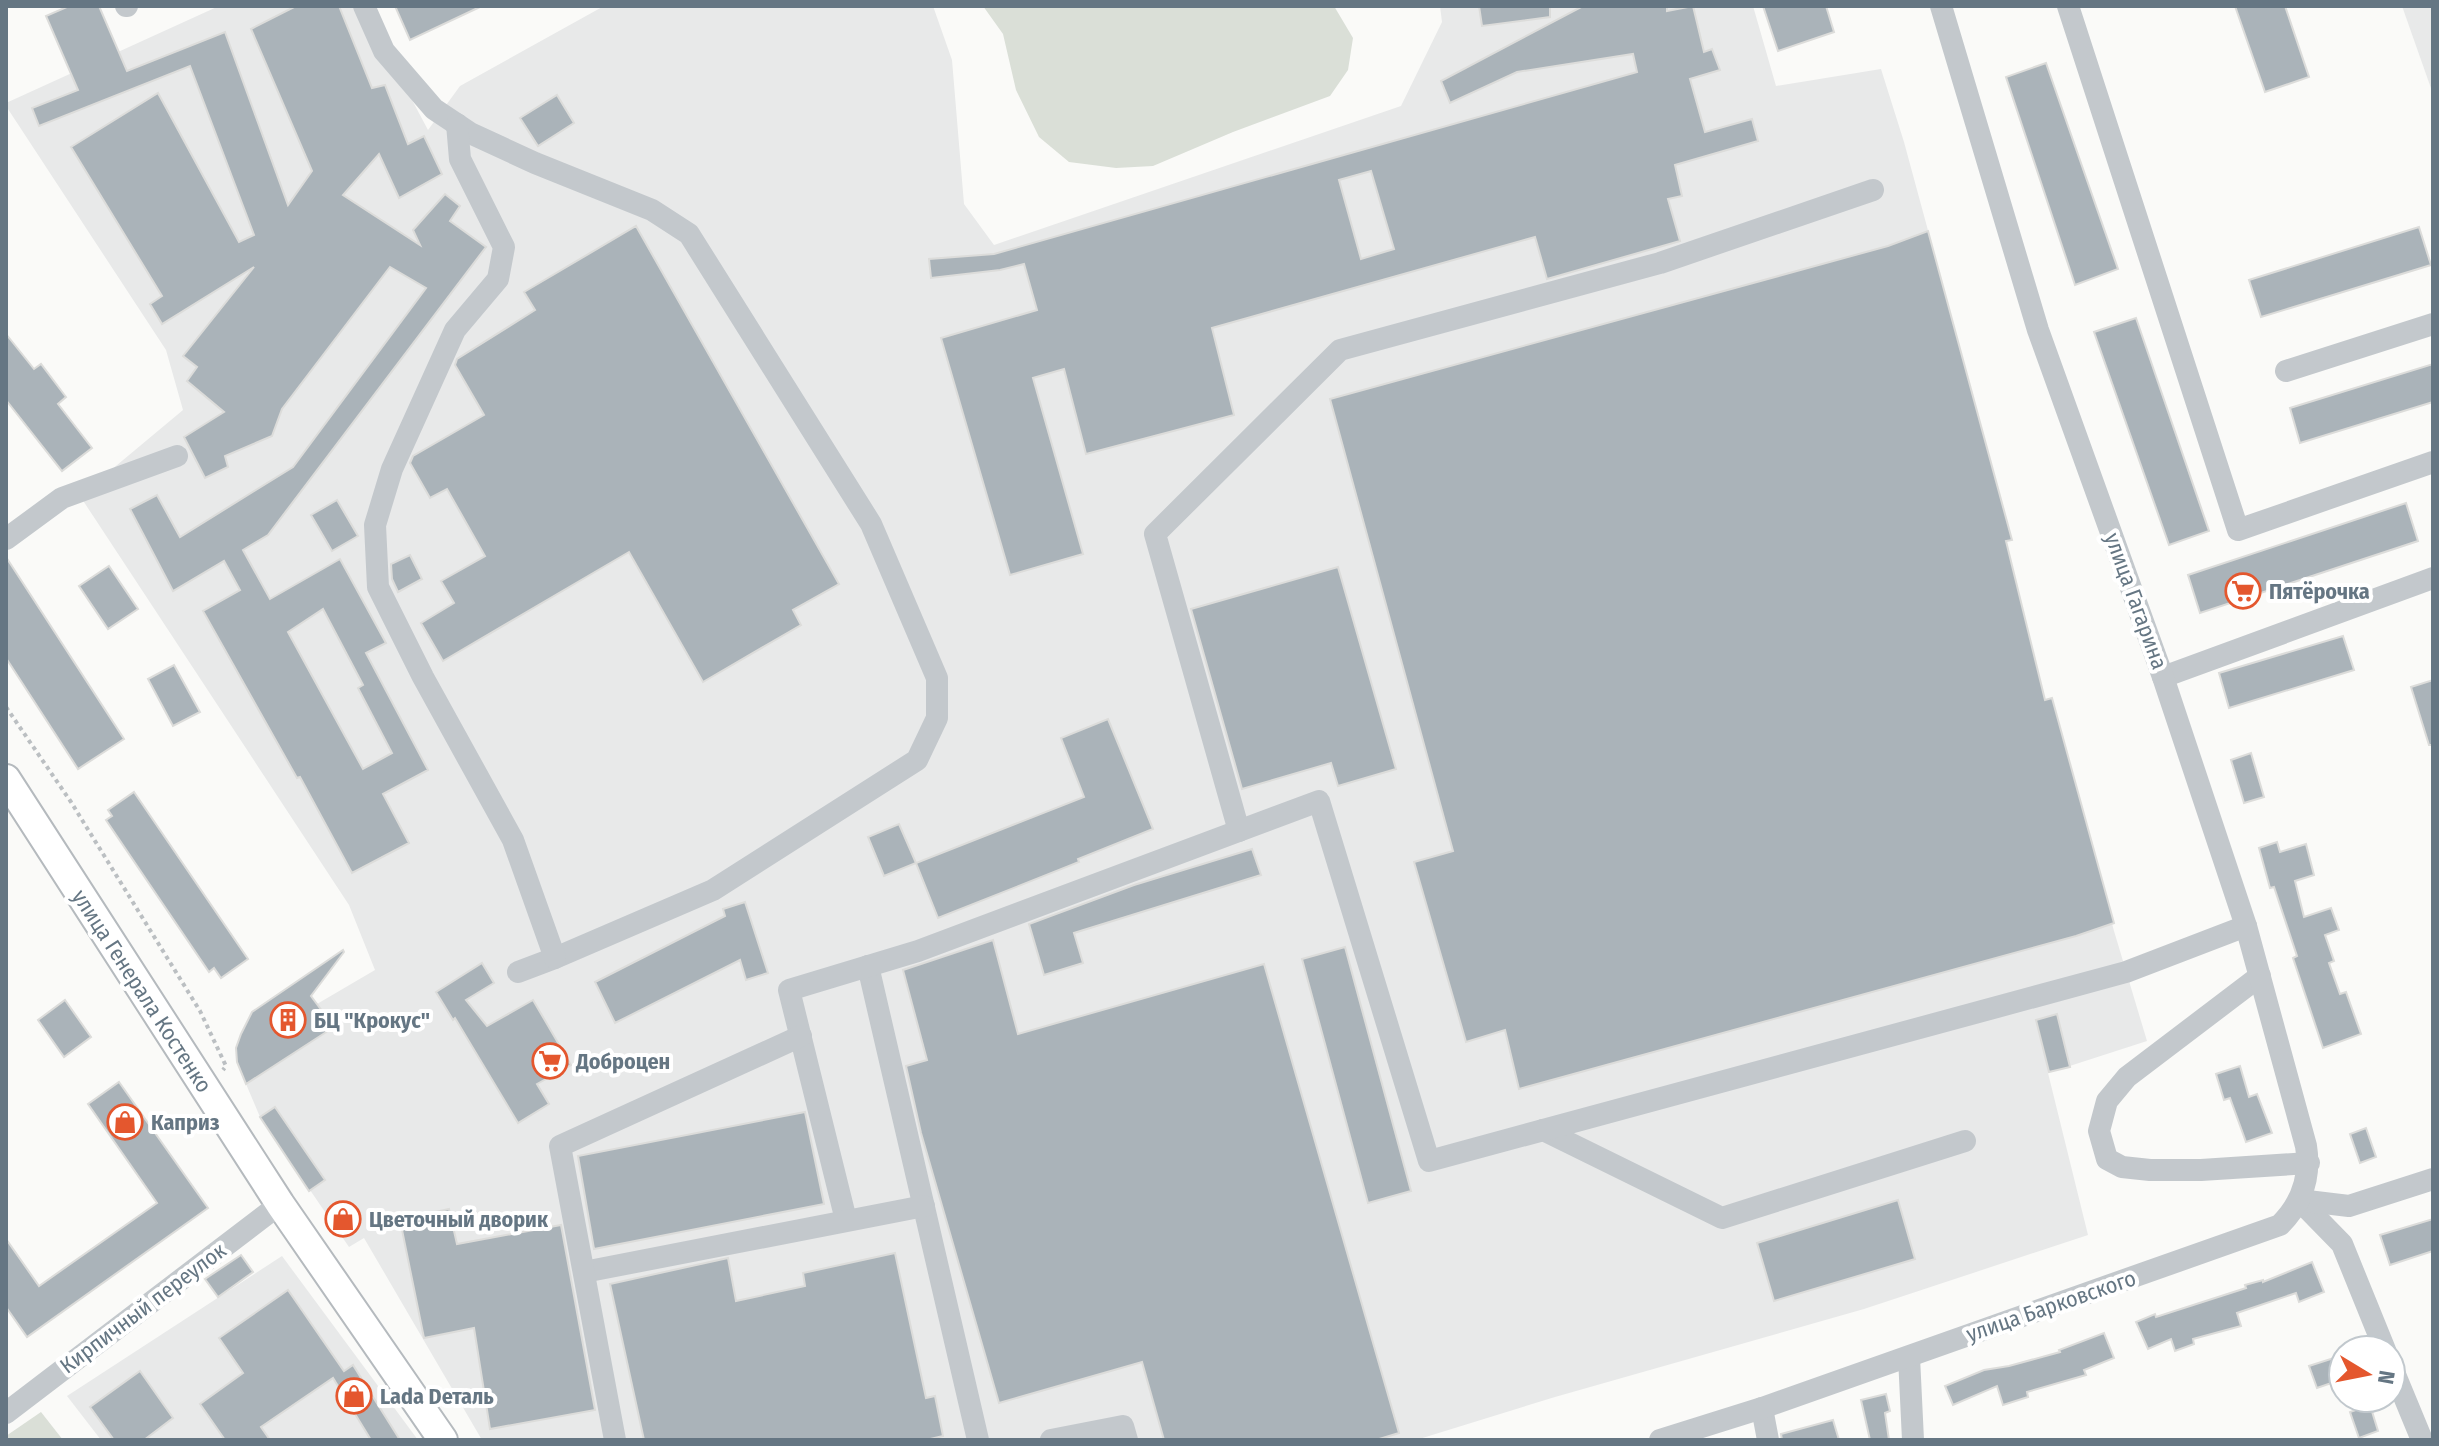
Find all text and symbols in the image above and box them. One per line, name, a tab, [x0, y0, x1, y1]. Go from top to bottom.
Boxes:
street label: улица Гагарина	[2099, 529, 2173, 673]
supermarket icon: Пятёрочка	[2224, 572, 2262, 610]
place label: Пятёрочка	[2269, 578, 2370, 605]
street label: улица Генерала Костенко	[66, 885, 218, 1097]
building icon: БЦ "Крокус"	[269, 1001, 307, 1039]
place label: БЦ "Крокус"	[314, 1007, 430, 1034]
supermarket icon: Доброцен	[531, 1042, 569, 1080]
place label: Доброцен	[575, 1048, 670, 1075]
shop icon: Каприз	[106, 1103, 144, 1141]
place label: Каприз	[151, 1109, 220, 1136]
shop icon: Цветочный дворик	[324, 1200, 362, 1238]
place label: Цветочный дворик	[369, 1206, 549, 1233]
street label: Кирпичный переулок	[55, 1236, 232, 1379]
street label: улица Барковского	[1963, 1264, 2139, 1348]
north arrow	[2327, 1334, 2407, 1414]
text: N	[2372, 1369, 2401, 1386]
shop icon: Lada Dеталь	[335, 1377, 373, 1415]
place label: Lada Dеталь	[380, 1383, 494, 1410]

